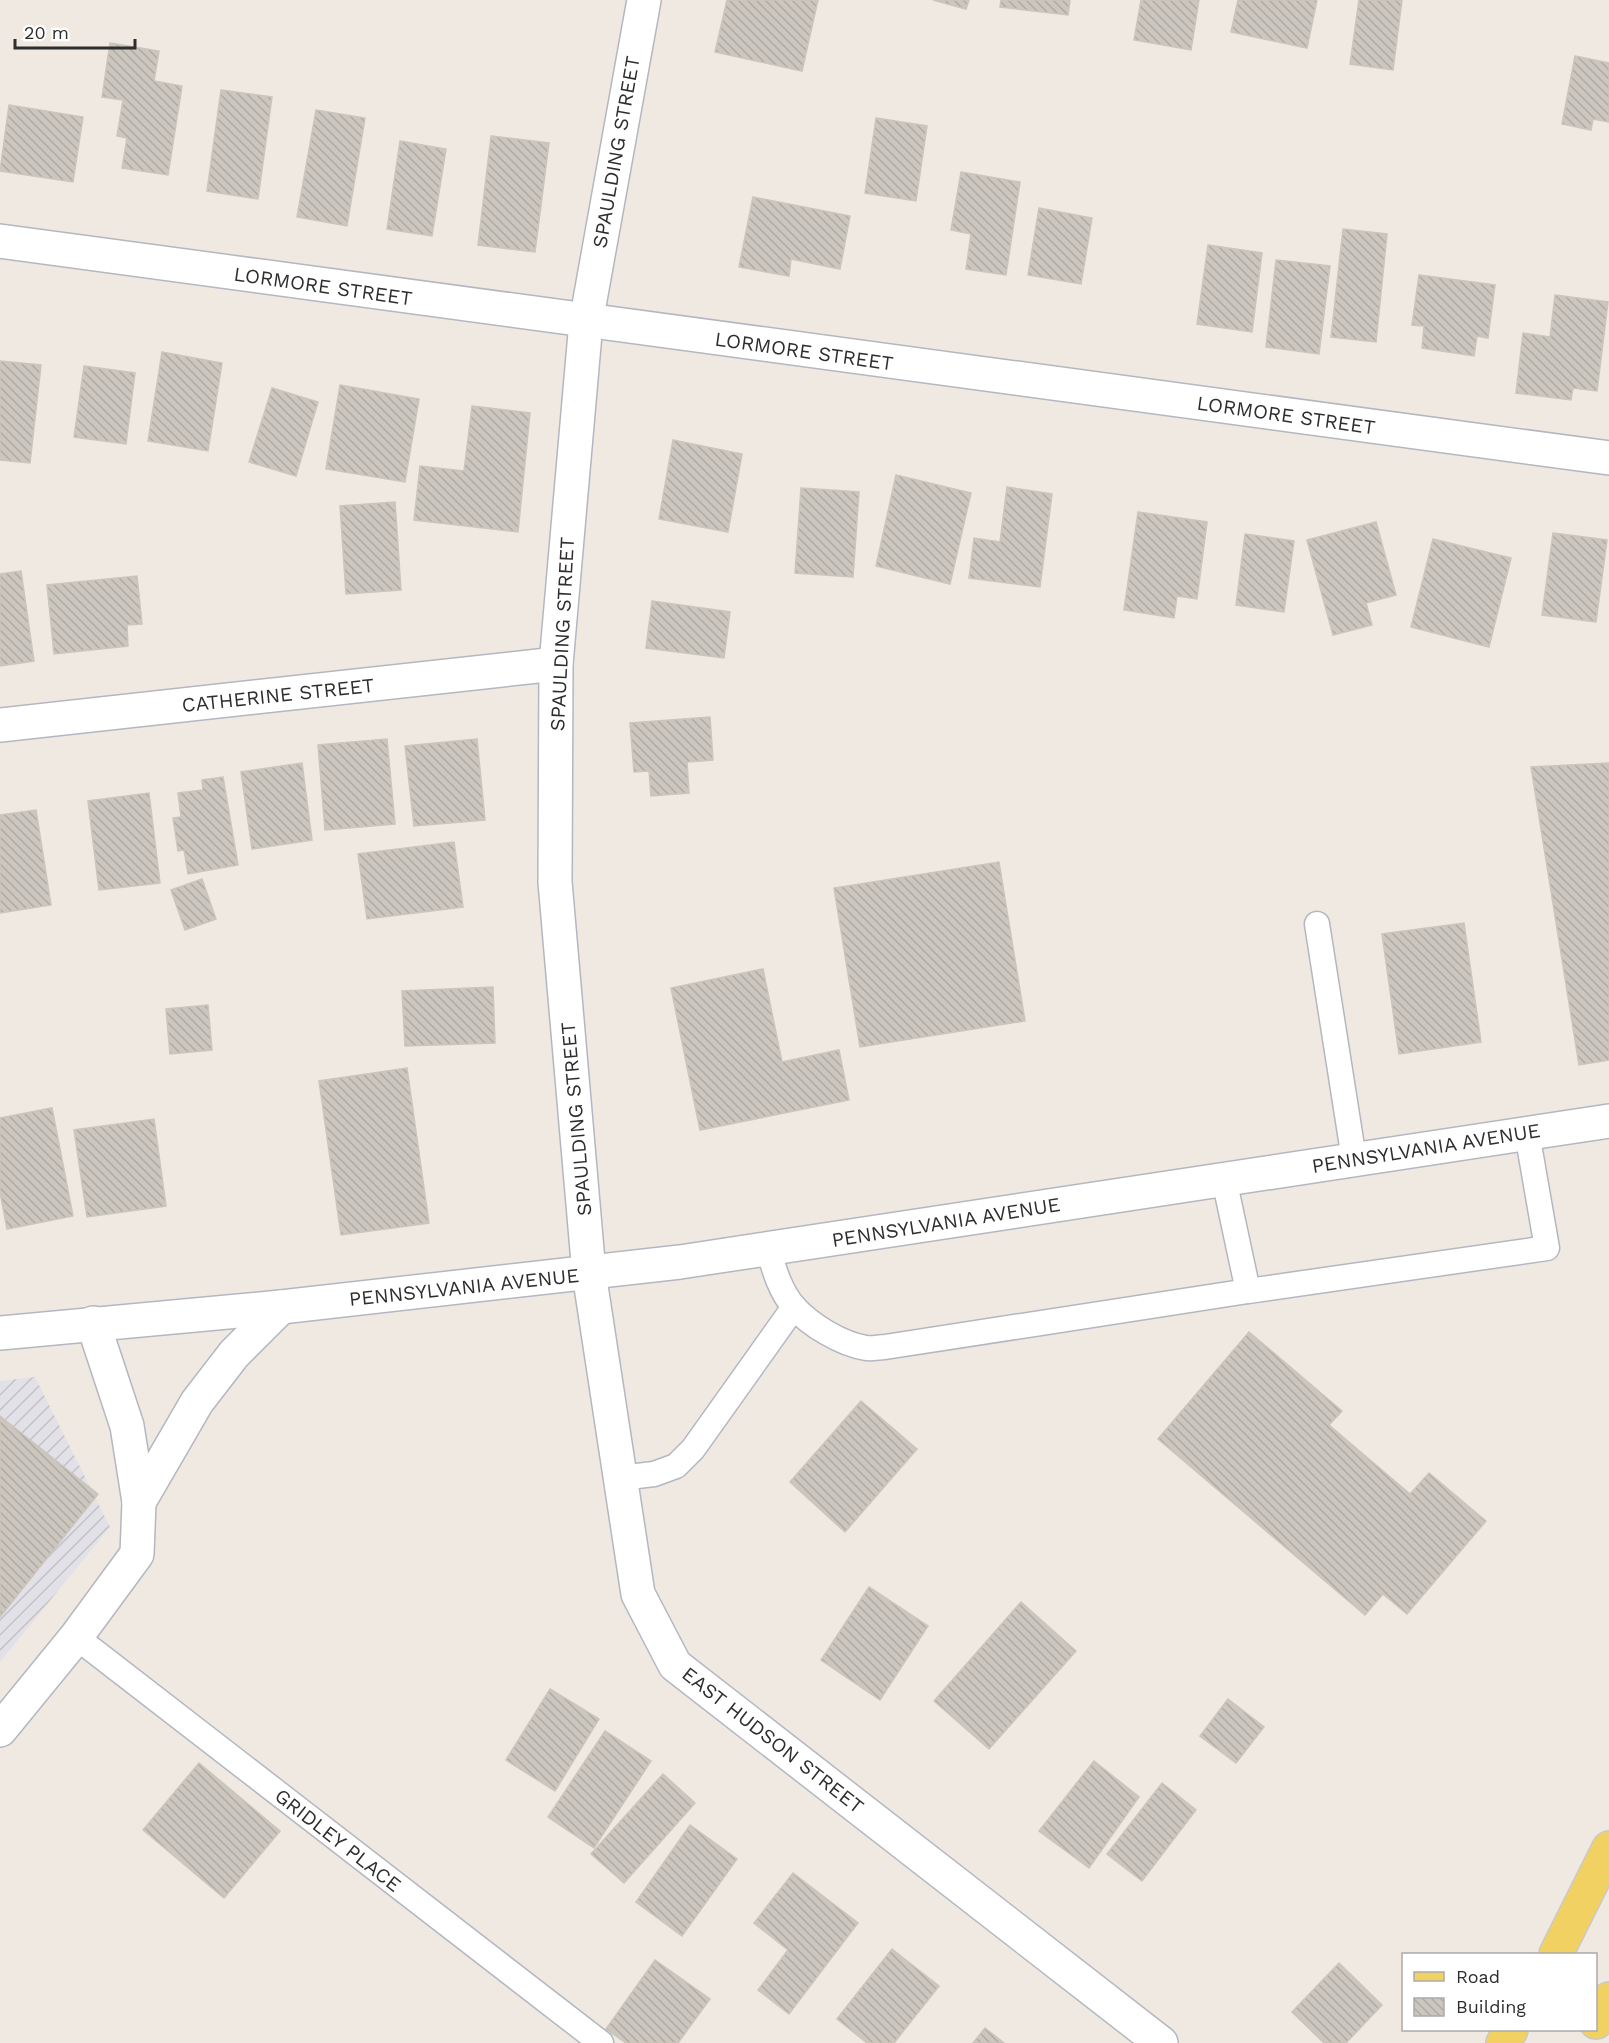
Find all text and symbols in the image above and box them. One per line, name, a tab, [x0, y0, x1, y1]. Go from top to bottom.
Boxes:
scale bar	[15, 12, 135, 50]
text: 20 m	[24, 22, 69, 43]
street label: SPAULDING STREET	[587, 54, 645, 250]
street label: LORMORE STREET	[232, 262, 414, 310]
street label: LORMORE STREET	[713, 327, 895, 375]
street label: LORMORE STREET	[1195, 391, 1377, 439]
street label: SPAULDING STREET	[545, 536, 579, 732]
street label: CATHERINE STREET	[181, 673, 375, 717]
street label: SPAULDING STREET	[556, 1021, 596, 1217]
street label: PENNSYLVANIA AVENUE	[1310, 1118, 1542, 1178]
street label: PENNSYLVANIA AVENUE	[830, 1192, 1062, 1252]
street label: PENNSYLVANIA AVENUE	[348, 1263, 580, 1311]
street label: EAST HUDSON STREET	[677, 1662, 869, 1818]
street label: GRIDLEY PLACE	[270, 1783, 406, 1897]
legend	[1402, 1953, 1597, 2031]
text: Road	[1456, 1966, 1500, 1987]
text: Building	[1456, 1996, 1526, 2017]

